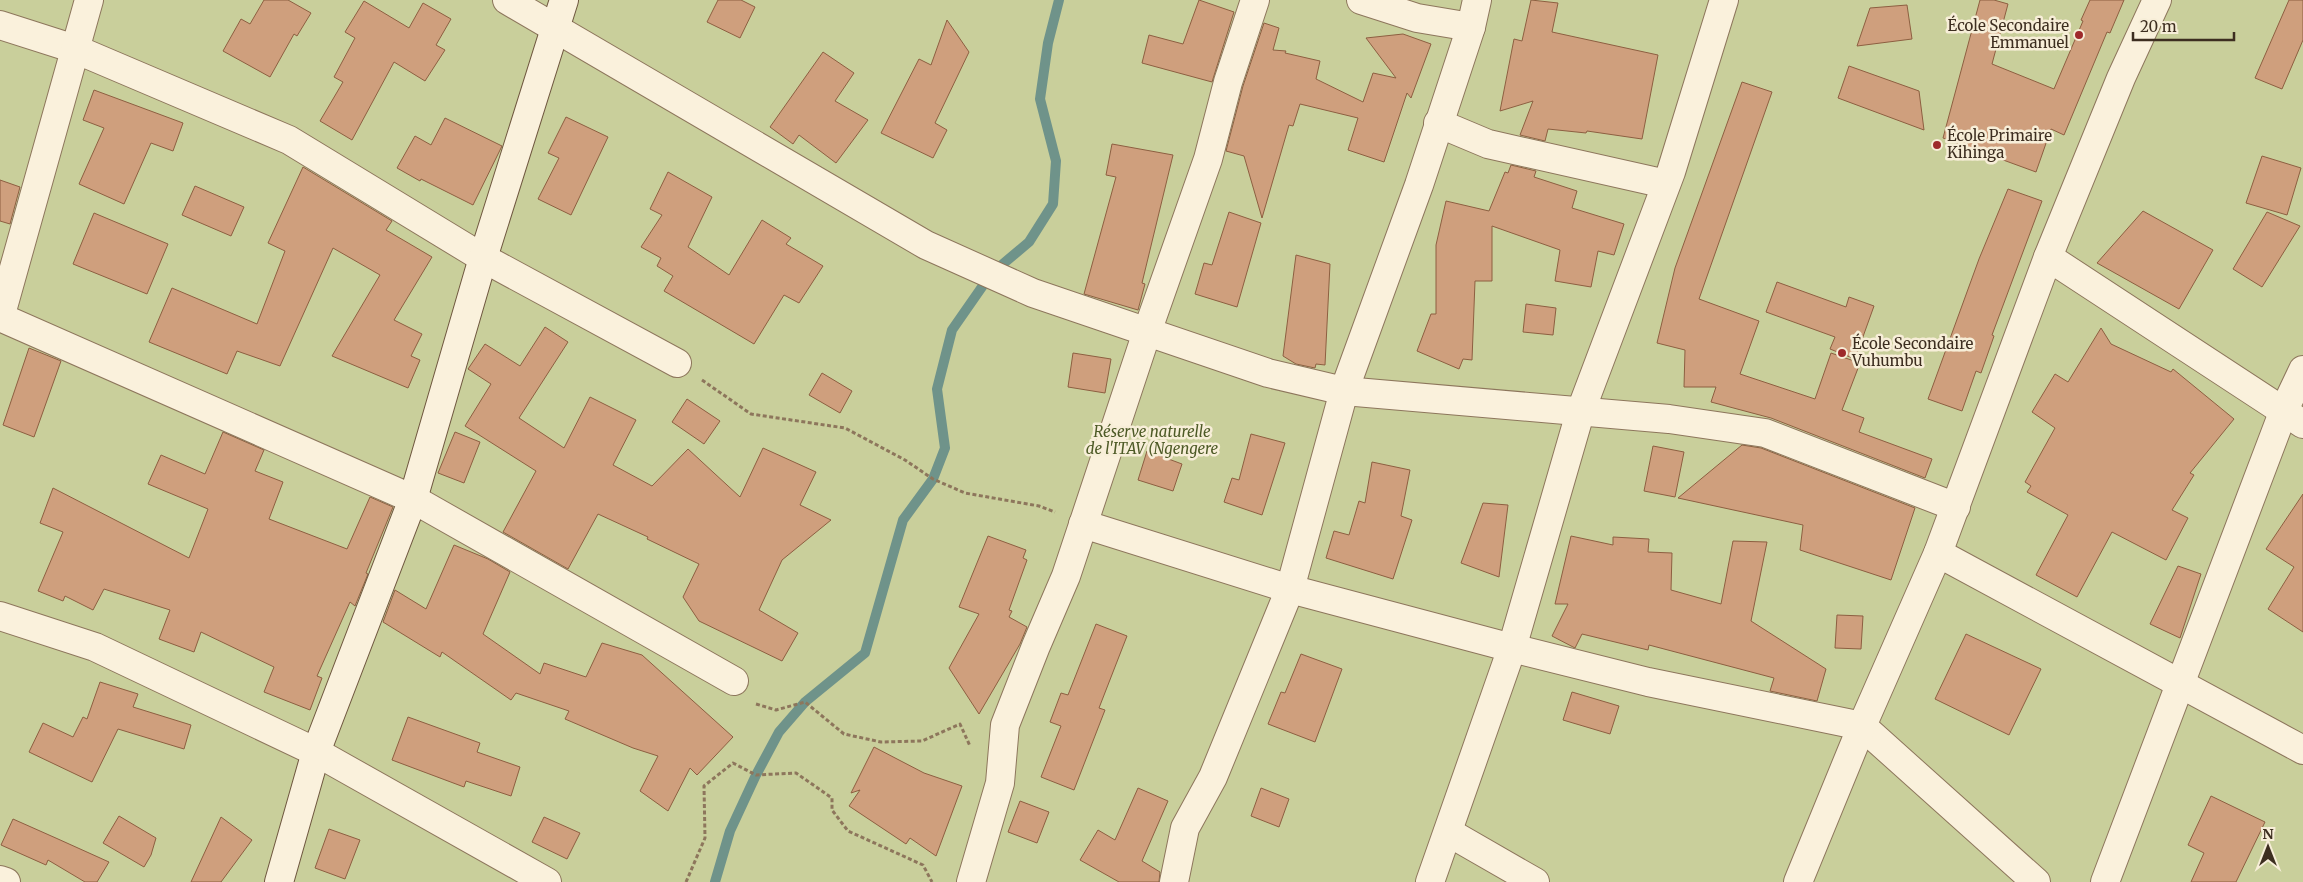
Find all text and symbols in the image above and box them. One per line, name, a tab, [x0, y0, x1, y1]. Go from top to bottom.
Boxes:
scale bar	[2133, 10, 2234, 42]
place label: École Secondaire Emmanuel	[1948, 15, 2069, 52]
text: 20 m	[2140, 17, 2177, 36]
marker: École Secondaire Emmanuel	[2073, 29, 2085, 41]
place label: École Primaire Kihinga	[1947, 125, 2052, 162]
marker: École Primaire Kihinga	[1931, 139, 1943, 151]
place label: École Secondaire Vuhumbu	[1851, 333, 1974, 370]
marker: École Secondaire Vuhumbu	[1836, 347, 1848, 359]
park label: Réserve naturelle de l'ITAV (Ngengere	[1086, 422, 1219, 458]
north arrow	[2243, 822, 2293, 872]
text: N	[2262, 825, 2274, 843]

